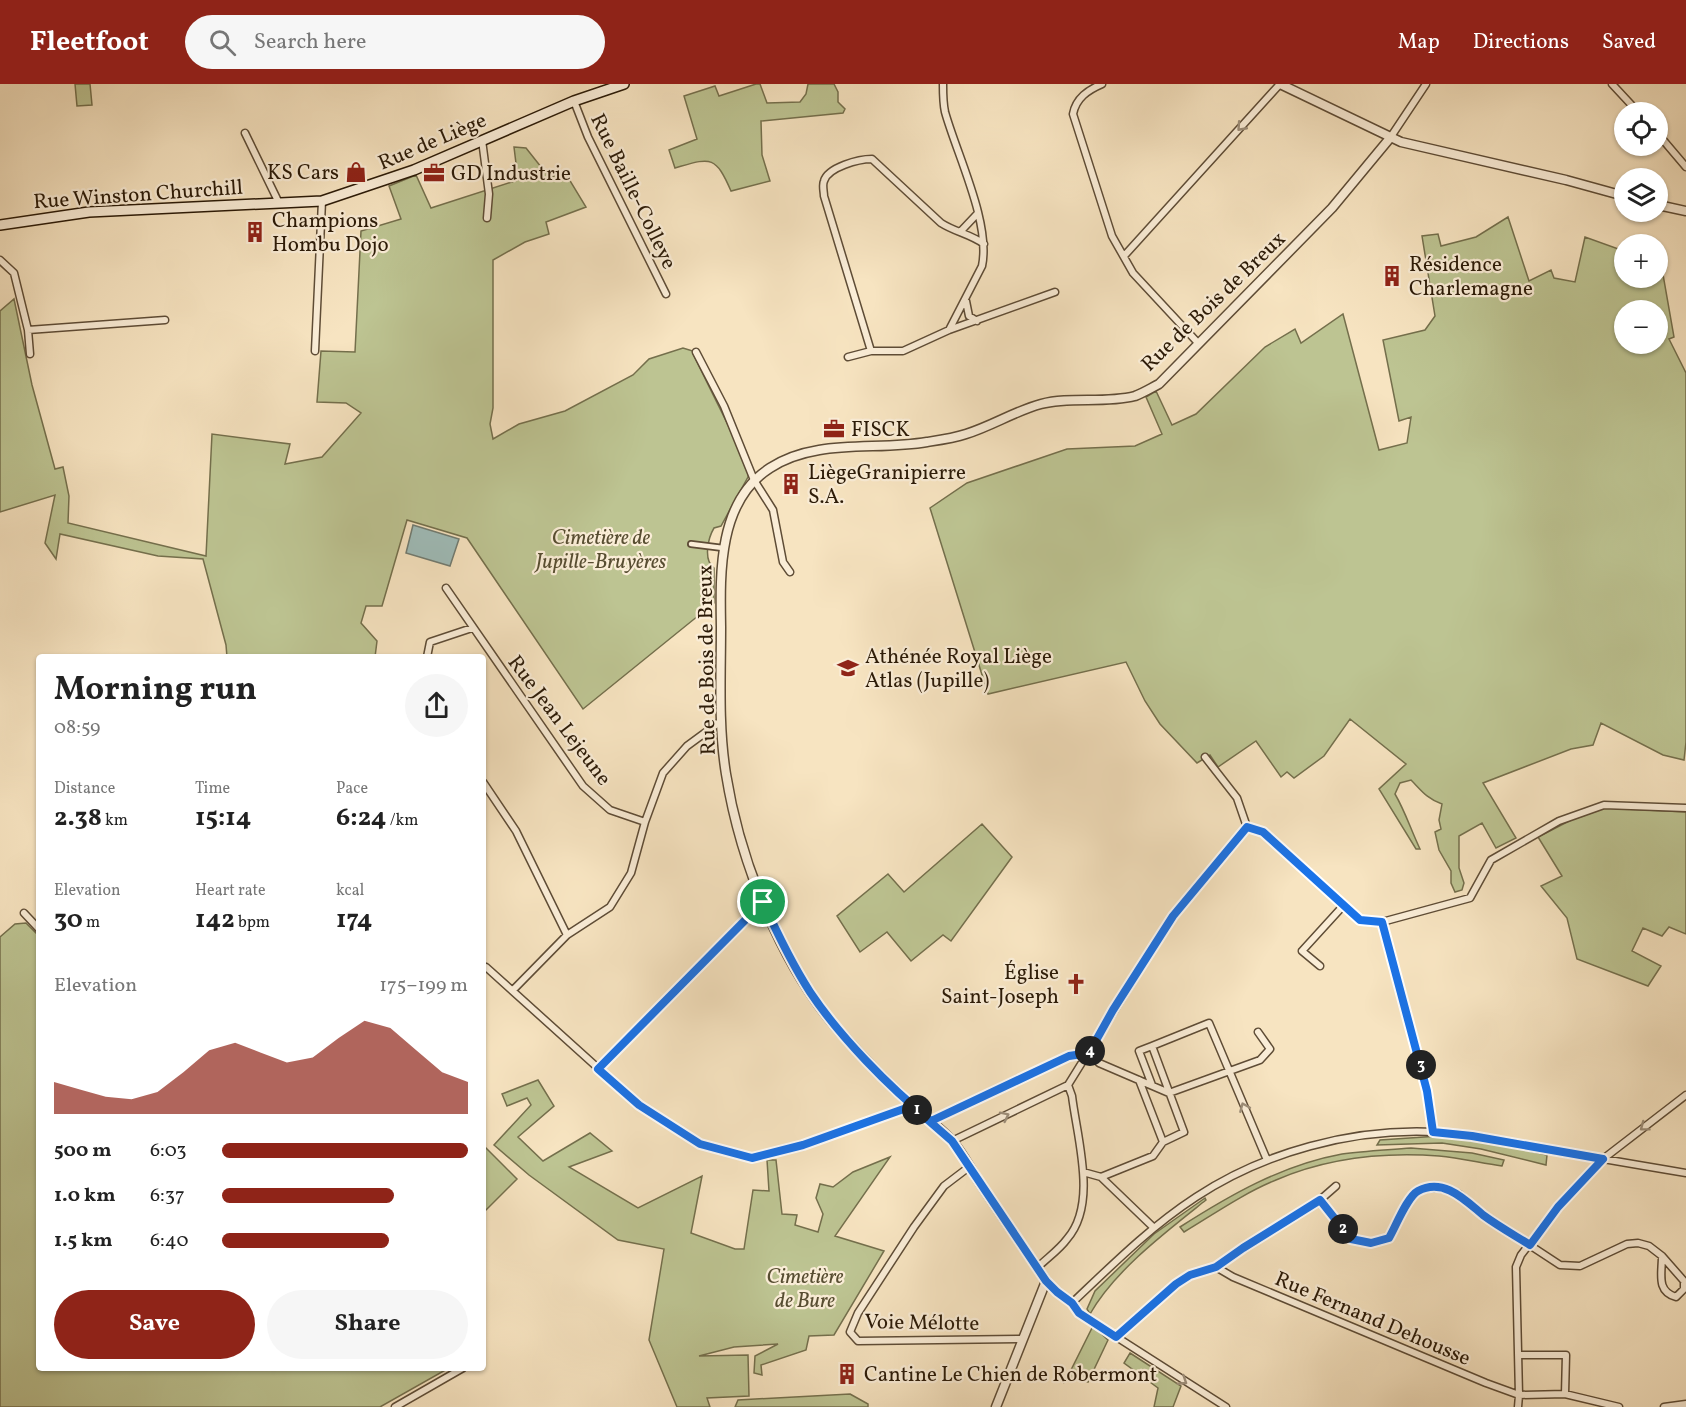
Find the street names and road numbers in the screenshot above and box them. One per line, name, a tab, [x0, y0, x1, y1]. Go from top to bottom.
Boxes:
street label: Rue de Liège	[374, 107, 491, 178]
street label: Rue Baille-Colleye	[582, 109, 683, 274]
street label: Rue Winston Churchill	[32, 174, 244, 217]
street label: Rue de Bois de Breux	[1135, 225, 1293, 379]
street label: Rue de Bois de Breux	[691, 564, 724, 756]
street label: Rue Jean Lejeune	[500, 650, 617, 792]
street label: Rue Fernand Dehousse	[1270, 1265, 1475, 1374]
street label: Voie Mélotte	[864, 1308, 980, 1339]

